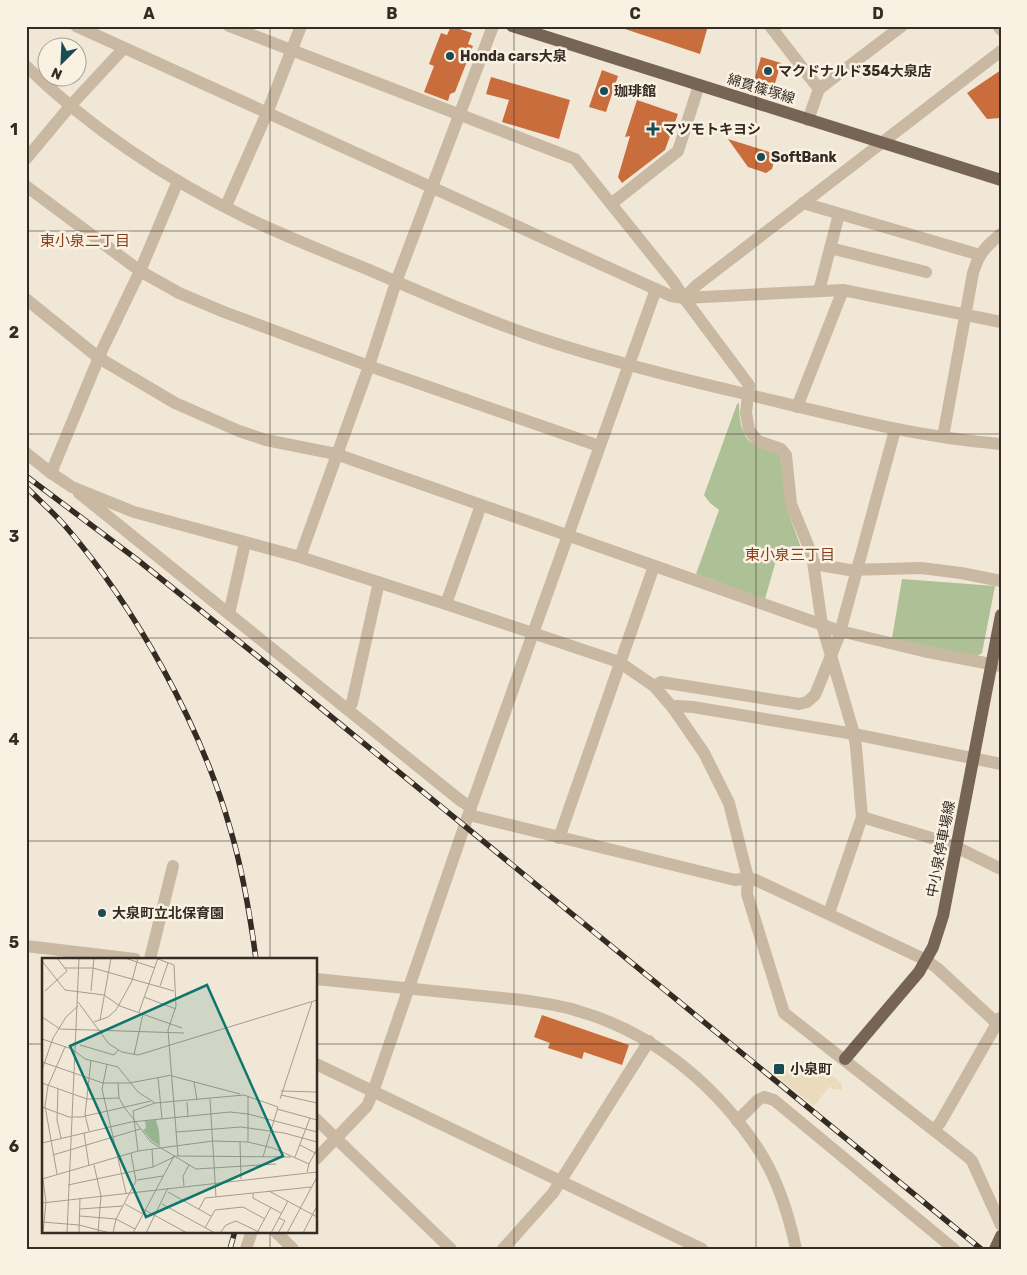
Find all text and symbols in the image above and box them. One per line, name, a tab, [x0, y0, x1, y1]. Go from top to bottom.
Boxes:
text: A	[143, 4, 155, 23]
text: B	[386, 4, 398, 23]
text: C	[629, 4, 641, 23]
text: D	[872, 4, 884, 23]
north arrow	[38, 38, 88, 88]
place label: Honda cars大泉	[460, 48, 567, 65]
marker: Honda cars大泉	[444, 50, 456, 62]
place label: マクドナルド354大泉店	[778, 63, 932, 80]
text: N	[49, 64, 65, 83]
marker: マクドナルド354大泉店	[762, 65, 774, 77]
street label: 綿貫篠塚線	[725, 71, 797, 107]
place label: 珈琲館	[614, 83, 656, 100]
marker: 珈琲館	[598, 85, 610, 97]
text: 1	[10, 120, 18, 139]
place label: マツモトキヨシ	[663, 121, 761, 138]
marker: マツモトキヨシ	[647, 123, 659, 135]
place label: SoftBank	[771, 149, 838, 166]
marker: SoftBank	[755, 151, 767, 163]
district label: 東小泉二丁目	[40, 232, 130, 250]
text: 2	[9, 323, 19, 342]
text: 3	[9, 527, 19, 546]
district label: 東小泉三丁目	[745, 546, 835, 564]
text: 4	[9, 730, 20, 749]
street label: 中小泉停車場線	[923, 799, 959, 899]
place label: 大泉町立北保育園	[112, 905, 224, 922]
marker: 大泉町立北保育園	[96, 907, 108, 919]
text: 5	[9, 933, 19, 952]
inset map	[42, 958, 318, 1232]
place label: 小泉町	[790, 1061, 832, 1078]
marker: 小泉町	[772, 1062, 786, 1076]
text: 6	[9, 1137, 19, 1156]

